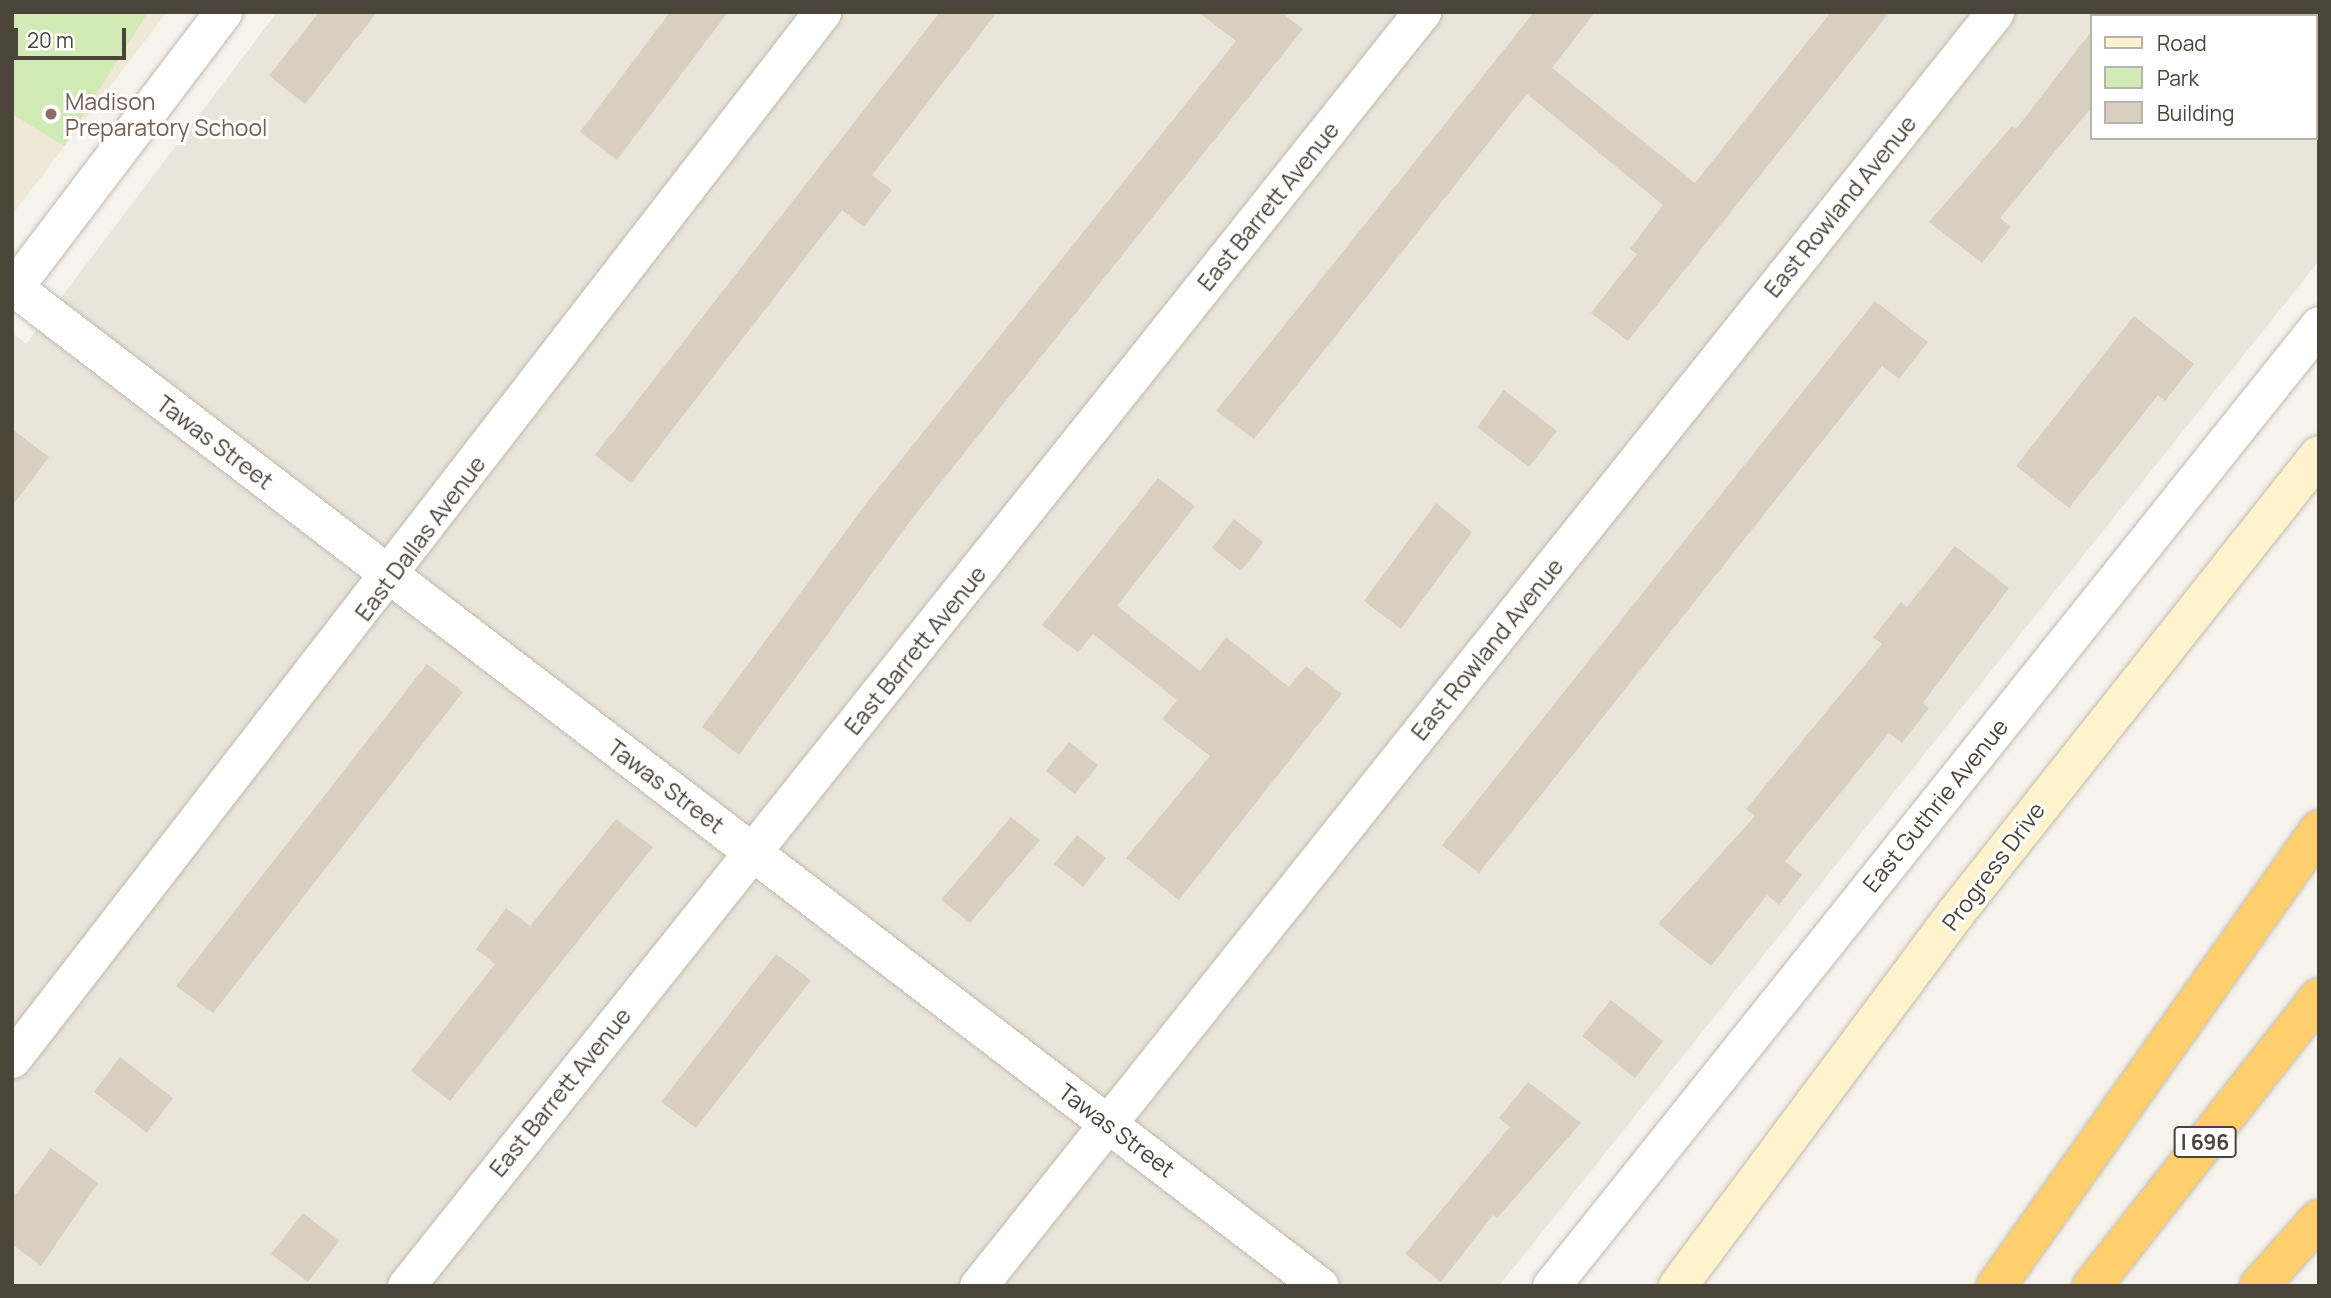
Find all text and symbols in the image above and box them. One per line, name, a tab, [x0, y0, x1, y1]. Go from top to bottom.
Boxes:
scale bar	[18, 14, 130, 58]
legend	[2090, 14, 2317, 140]
text: 20 m	[27, 26, 74, 54]
text: Road	[2157, 29, 2207, 57]
text: Park	[2157, 64, 2199, 92]
place label: Madison Preparatory School	[65, 87, 267, 141]
text: Building	[2157, 99, 2234, 127]
marker: Madison Preparatory School	[43, 106, 59, 122]
street label: East Rowland Avenue	[1758, 110, 1922, 302]
street label: East Barrett Avenue	[1192, 116, 1344, 296]
street label: Tawas Street	[151, 389, 279, 495]
street label: East Dallas Avenue	[349, 450, 491, 626]
street label: East Rowland Avenue	[1405, 553, 1569, 745]
street label: East Barrett Avenue	[839, 560, 991, 740]
street label: East Guthrie Avenue	[1857, 713, 2013, 897]
street label: Tawas Street	[602, 733, 730, 839]
street label: Progress Drive	[1936, 797, 2050, 935]
street label: East Barrett Avenue	[484, 1002, 636, 1182]
street label: Tawas Street	[1053, 1077, 1181, 1183]
road number: I 696	[2174, 1124, 2236, 1160]

